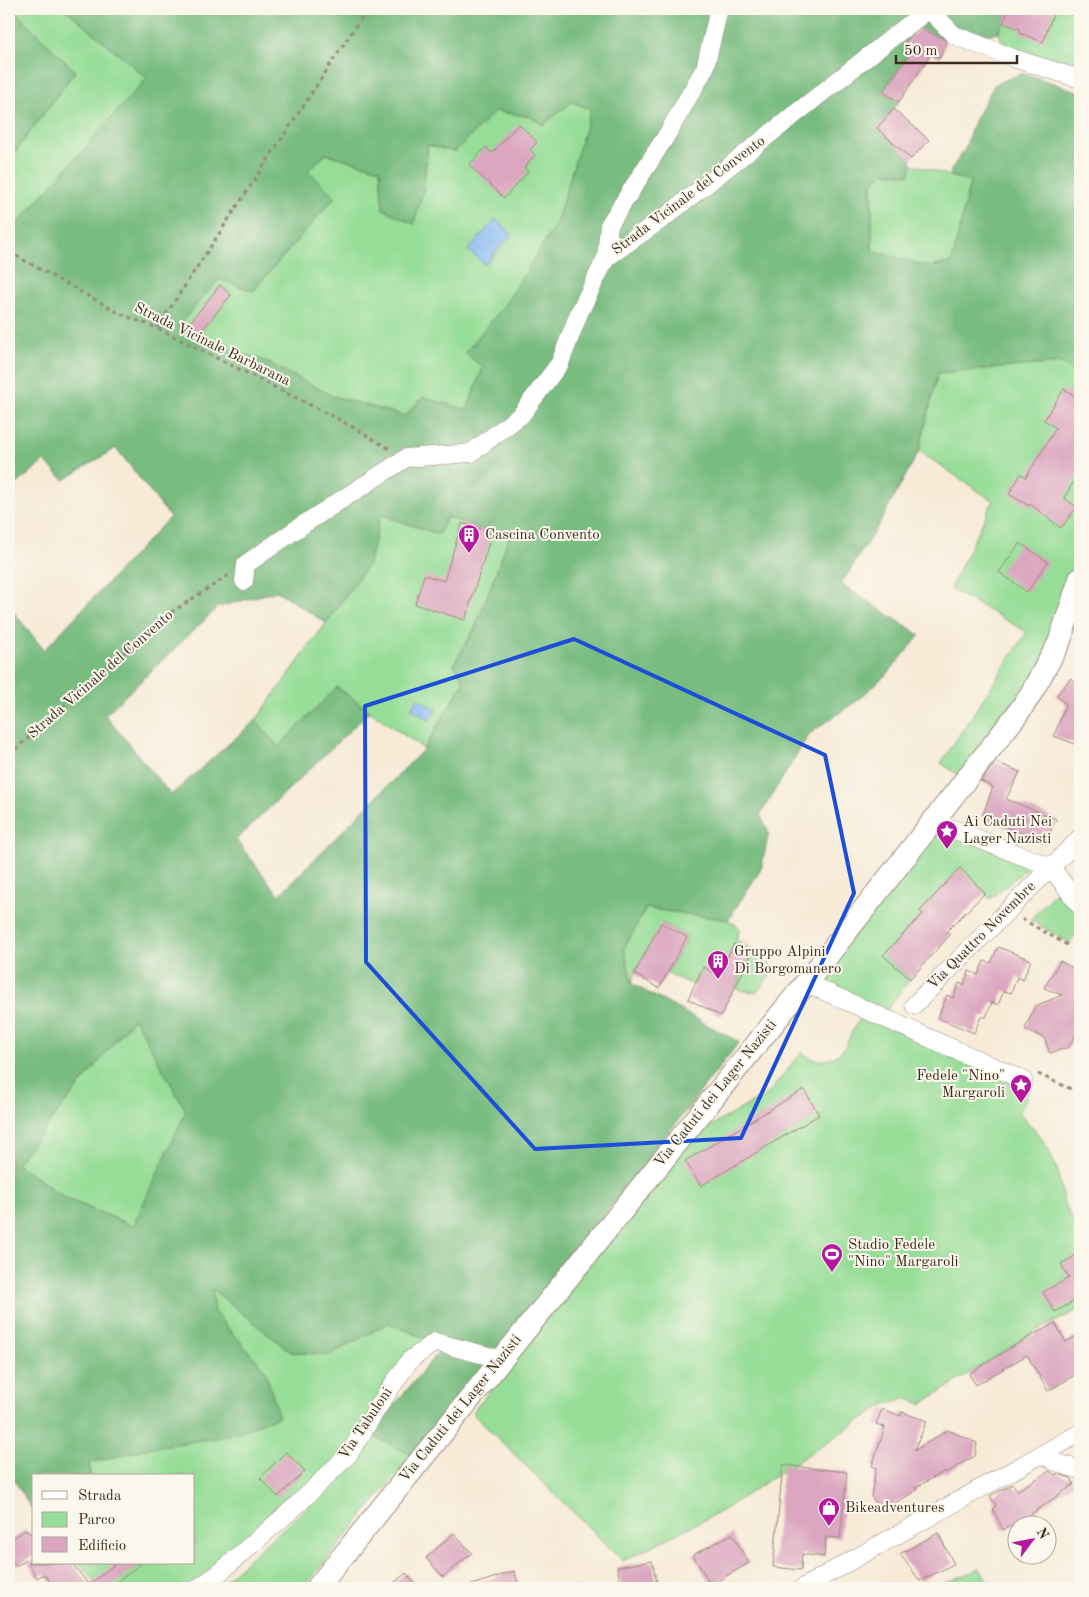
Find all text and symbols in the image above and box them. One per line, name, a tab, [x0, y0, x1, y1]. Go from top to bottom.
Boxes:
scale bar	[896, 32, 1018, 64]
text: 50 m	[904, 44, 938, 59]
street label: Strada Vicinale del Convento	[610, 134, 768, 258]
street label: Strada Vicinale Barbarana	[131, 301, 293, 390]
building icon: Cascina Convento	[457, 523, 481, 554]
place label: Cascina Convento	[485, 528, 600, 543]
street label: Strada Vicinale del Convento	[25, 608, 177, 742]
place label: Ai Caduti Nei Lager Nazisti	[963, 815, 1052, 847]
place icon: Ai Caduti Nei Lager Nazisti	[935, 819, 959, 850]
street label: Via Quattro Novembre	[925, 879, 1039, 993]
place label: Gruppo Alpini Di Borgomanero	[734, 945, 841, 977]
building icon: Gruppo Alpini Di Borgomanero	[706, 949, 730, 980]
street label: Via Caduti dei Lager Nazisti	[652, 1018, 780, 1170]
place label: Fedele "Nino" Margaroli	[916, 1069, 1005, 1101]
place icon: Fedele "Nino" Margaroli	[1009, 1073, 1033, 1104]
place label: Stadio Fedele "Nino" Margaroli	[848, 1238, 959, 1270]
sports icon: Stadio Fedele "Nino" Margaroli	[820, 1242, 844, 1273]
street label: Via Caduti dei Lager Nazisti	[397, 1333, 525, 1485]
street label: Via Tabuloni	[337, 1385, 395, 1463]
legend	[32, 1474, 195, 1564]
text: Strada	[78, 1489, 122, 1504]
shop icon: Bikeadventures	[817, 1496, 841, 1527]
place label: Bikeadventures	[845, 1501, 944, 1516]
text: Parco	[78, 1513, 115, 1528]
north arrow	[1006, 1514, 1056, 1564]
text: N	[1033, 1525, 1051, 1542]
text: Edificio	[78, 1539, 126, 1554]

